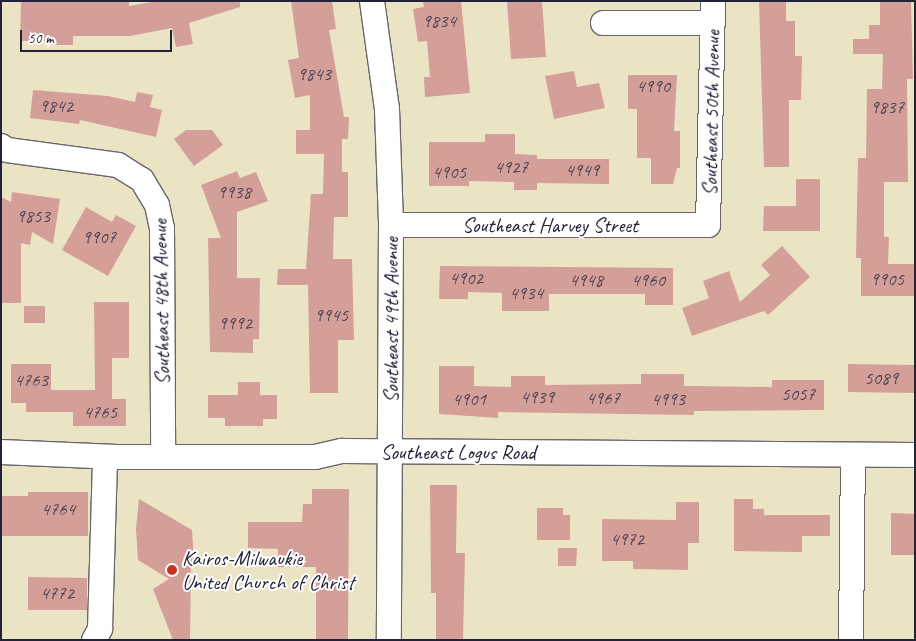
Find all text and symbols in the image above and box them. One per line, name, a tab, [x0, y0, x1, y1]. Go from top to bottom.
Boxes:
house number: 9834	[422, 11, 456, 33]
scale bar	[22, 20, 175, 52]
text: 50 m	[28, 29, 54, 48]
street label: Southeast 50th Avenue	[697, 30, 725, 196]
house number: 9843	[297, 64, 331, 86]
house number: 4990	[636, 76, 670, 98]
house number: 9842	[39, 96, 73, 118]
house number: 9837	[870, 97, 904, 119]
house number: 4927	[494, 157, 528, 179]
house number: 4949	[565, 160, 599, 182]
house number: 4905	[432, 162, 466, 184]
house number: 9938	[217, 182, 251, 204]
house number: 9853	[16, 206, 50, 228]
street label: Southeast Harvey Street	[461, 212, 639, 238]
street label: Southeast 48th Avenue	[147, 219, 175, 385]
house number: 9907	[82, 227, 116, 249]
street label: Southeast 49th Avenue	[378, 237, 404, 403]
house number: 4902	[449, 268, 483, 290]
house number: 9905	[870, 269, 904, 291]
house number: 4948	[569, 270, 603, 292]
house number: 4960	[631, 270, 665, 292]
house number: 4934	[509, 283, 543, 305]
house number: 9945	[314, 305, 348, 327]
house number: 9992	[218, 313, 252, 335]
house number: 5089	[864, 368, 898, 390]
house number: 4763	[14, 370, 48, 392]
house number: 5057	[781, 384, 815, 406]
house number: 4939	[520, 387, 554, 409]
house number: 4967	[586, 388, 620, 410]
house number: 4901	[452, 389, 486, 411]
house number: 4993	[651, 389, 685, 411]
house number: 4765	[83, 402, 117, 424]
street label: Southeast Logus Road	[380, 439, 536, 465]
house number: 4764	[41, 499, 75, 521]
house number: 4972	[610, 529, 644, 551]
place label: Kairos-Milwaukie United Church of Christ	[182, 545, 354, 595]
marker: Kairos-Milwaukie United Church of Christ	[166, 564, 178, 576]
house number: 4772	[40, 583, 74, 605]

